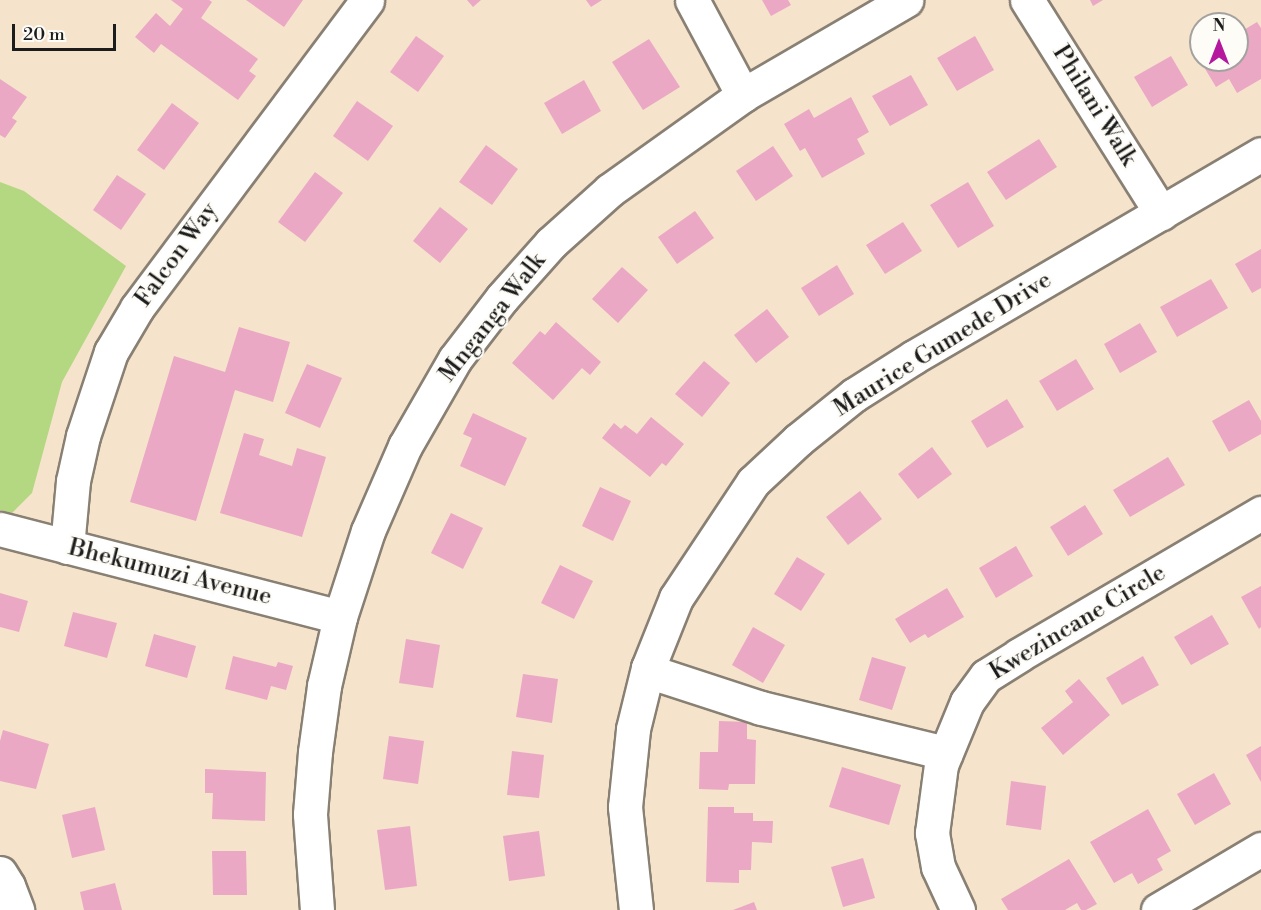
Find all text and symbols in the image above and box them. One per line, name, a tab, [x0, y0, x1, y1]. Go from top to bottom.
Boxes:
scale bar	[15, 12, 118, 50]
north arrow	[1189, 12, 1249, 72]
text: N	[1213, 16, 1225, 36]
text: 20 m	[23, 23, 65, 46]
street label: Philani Walk	[1045, 40, 1143, 172]
street label: Falcon Way	[129, 197, 225, 313]
street label: Mnganga Walk	[434, 248, 552, 388]
street label: Maurice Gumede Drive	[829, 266, 1057, 424]
street label: Bhekumuzi Avenue	[65, 534, 275, 612]
street label: Kwezincane Circle	[985, 559, 1171, 687]

